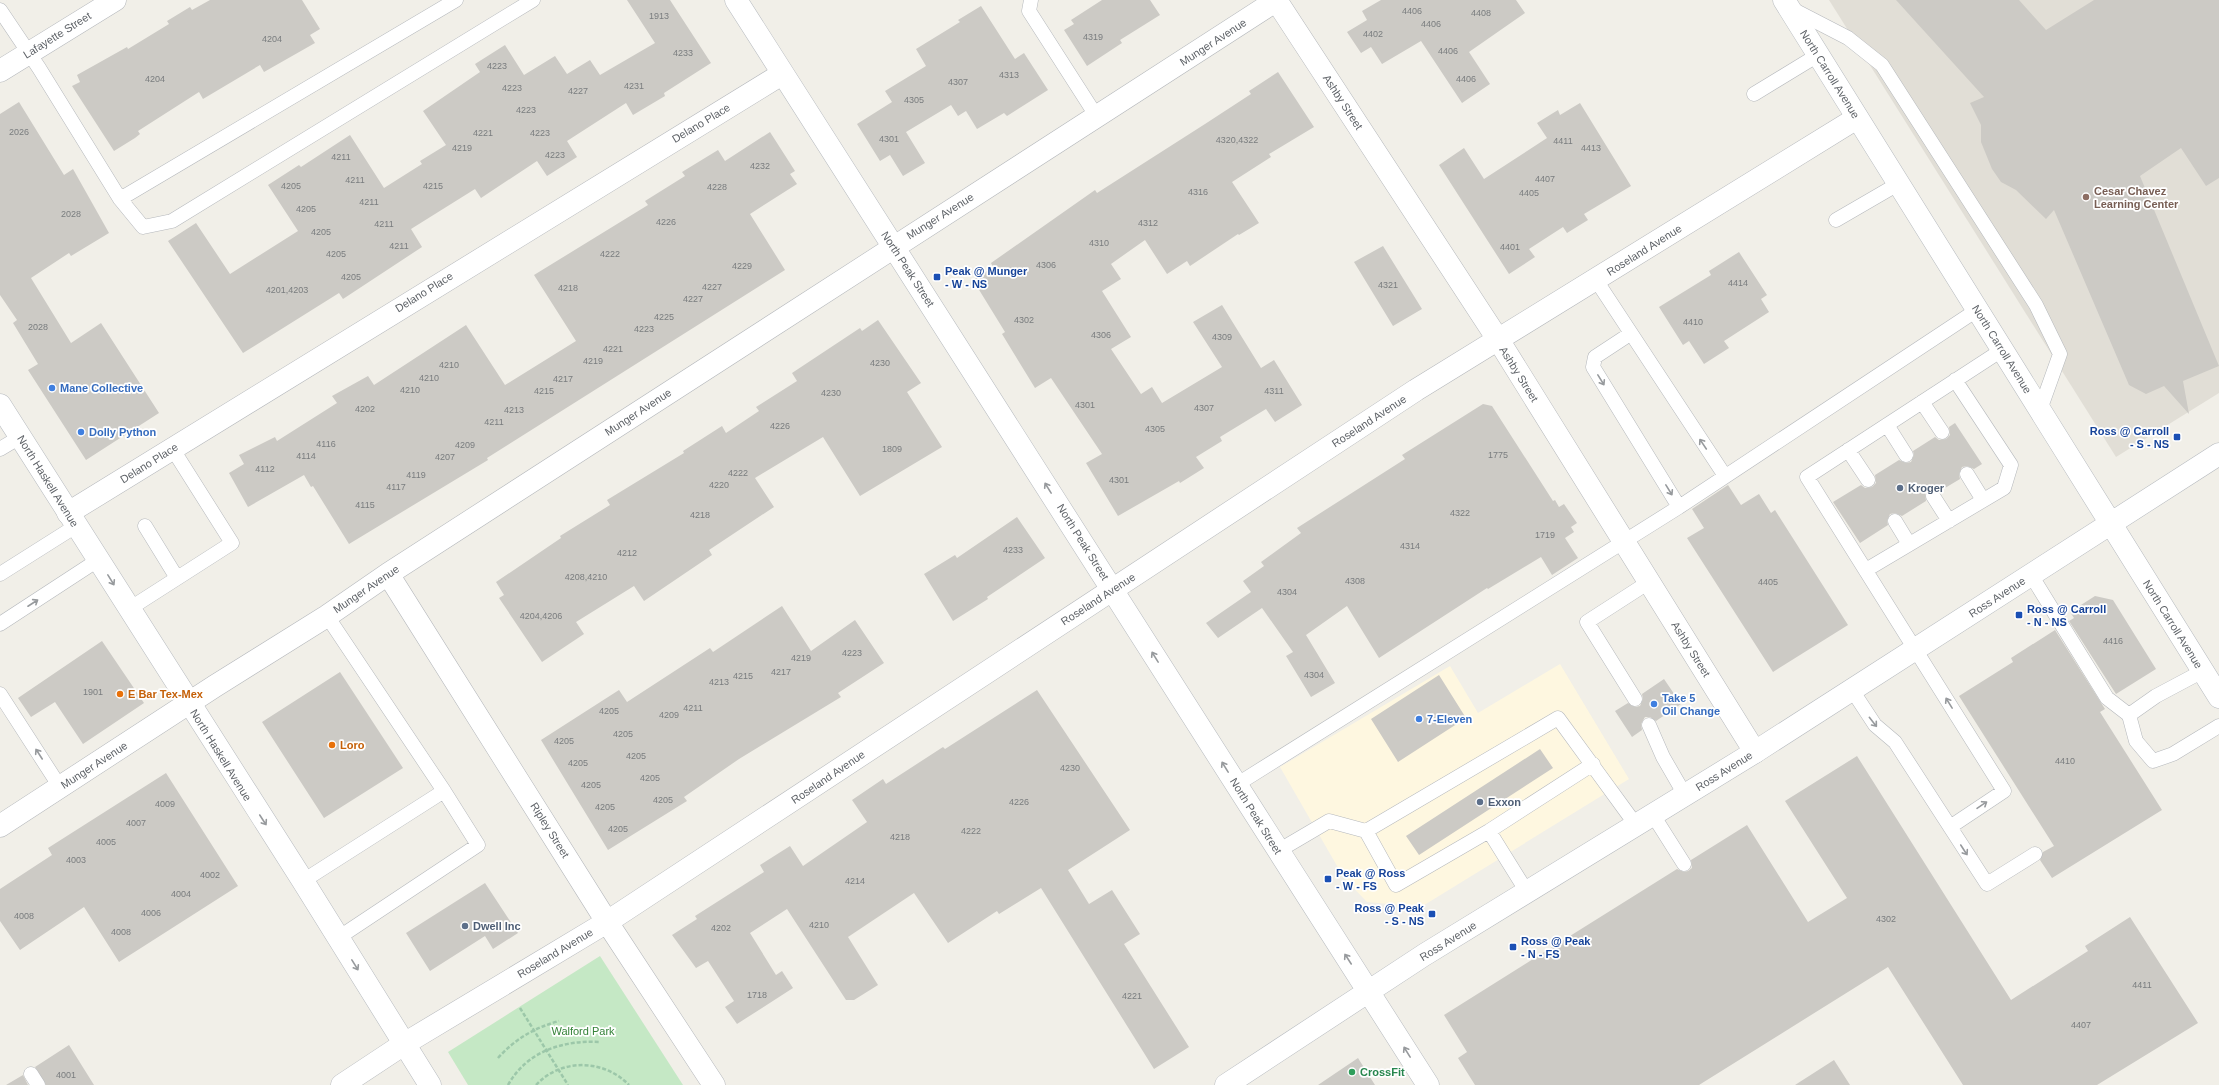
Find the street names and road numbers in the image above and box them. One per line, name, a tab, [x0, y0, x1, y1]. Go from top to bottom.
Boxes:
street label: Lafayette Street	[21, 9, 93, 61]
street label: Munger Avenue	[1178, 16, 1248, 68]
street label: North Carroll Avenue	[1798, 28, 1862, 120]
street label: Ashby Street	[1321, 72, 1365, 132]
street label: Delano Place	[670, 101, 732, 145]
street label: Munger Avenue	[904, 191, 976, 241]
street label: Roseland Avenue	[1604, 222, 1684, 278]
street label: North Peak Street	[879, 229, 937, 309]
street label: Delano Place	[393, 270, 455, 314]
street label: North Carroll Avenue	[1970, 303, 2034, 395]
street label: Ashby Street	[1497, 344, 1541, 404]
street label: Munger Avenue	[603, 386, 673, 438]
street label: Roseland Avenue	[1330, 393, 1408, 449]
street label: North Haskell Avenue	[15, 433, 81, 529]
street label: Delano Place	[118, 441, 180, 485]
street label: North Peak Street	[1055, 502, 1111, 582]
street label: Munger Avenue	[331, 563, 401, 615]
street label: Roseland Avenue	[1059, 571, 1137, 627]
street label: Ross Avenue	[1967, 574, 2027, 620]
street label: North Carroll Avenue	[2141, 578, 2205, 670]
street label: Ashby Street	[1669, 619, 1713, 679]
street label: North Haskell Avenue	[188, 707, 254, 803]
street label: Munger Avenue	[59, 739, 129, 791]
street label: Roseland Avenue	[789, 748, 867, 806]
street label: Ross Avenue	[1693, 749, 1755, 793]
street label: North Peak Street	[1228, 776, 1284, 856]
street label: Ripley Street	[528, 800, 572, 860]
street label: Ross Avenue	[1417, 919, 1479, 963]
street label: Roseland Avenue	[515, 926, 595, 980]

